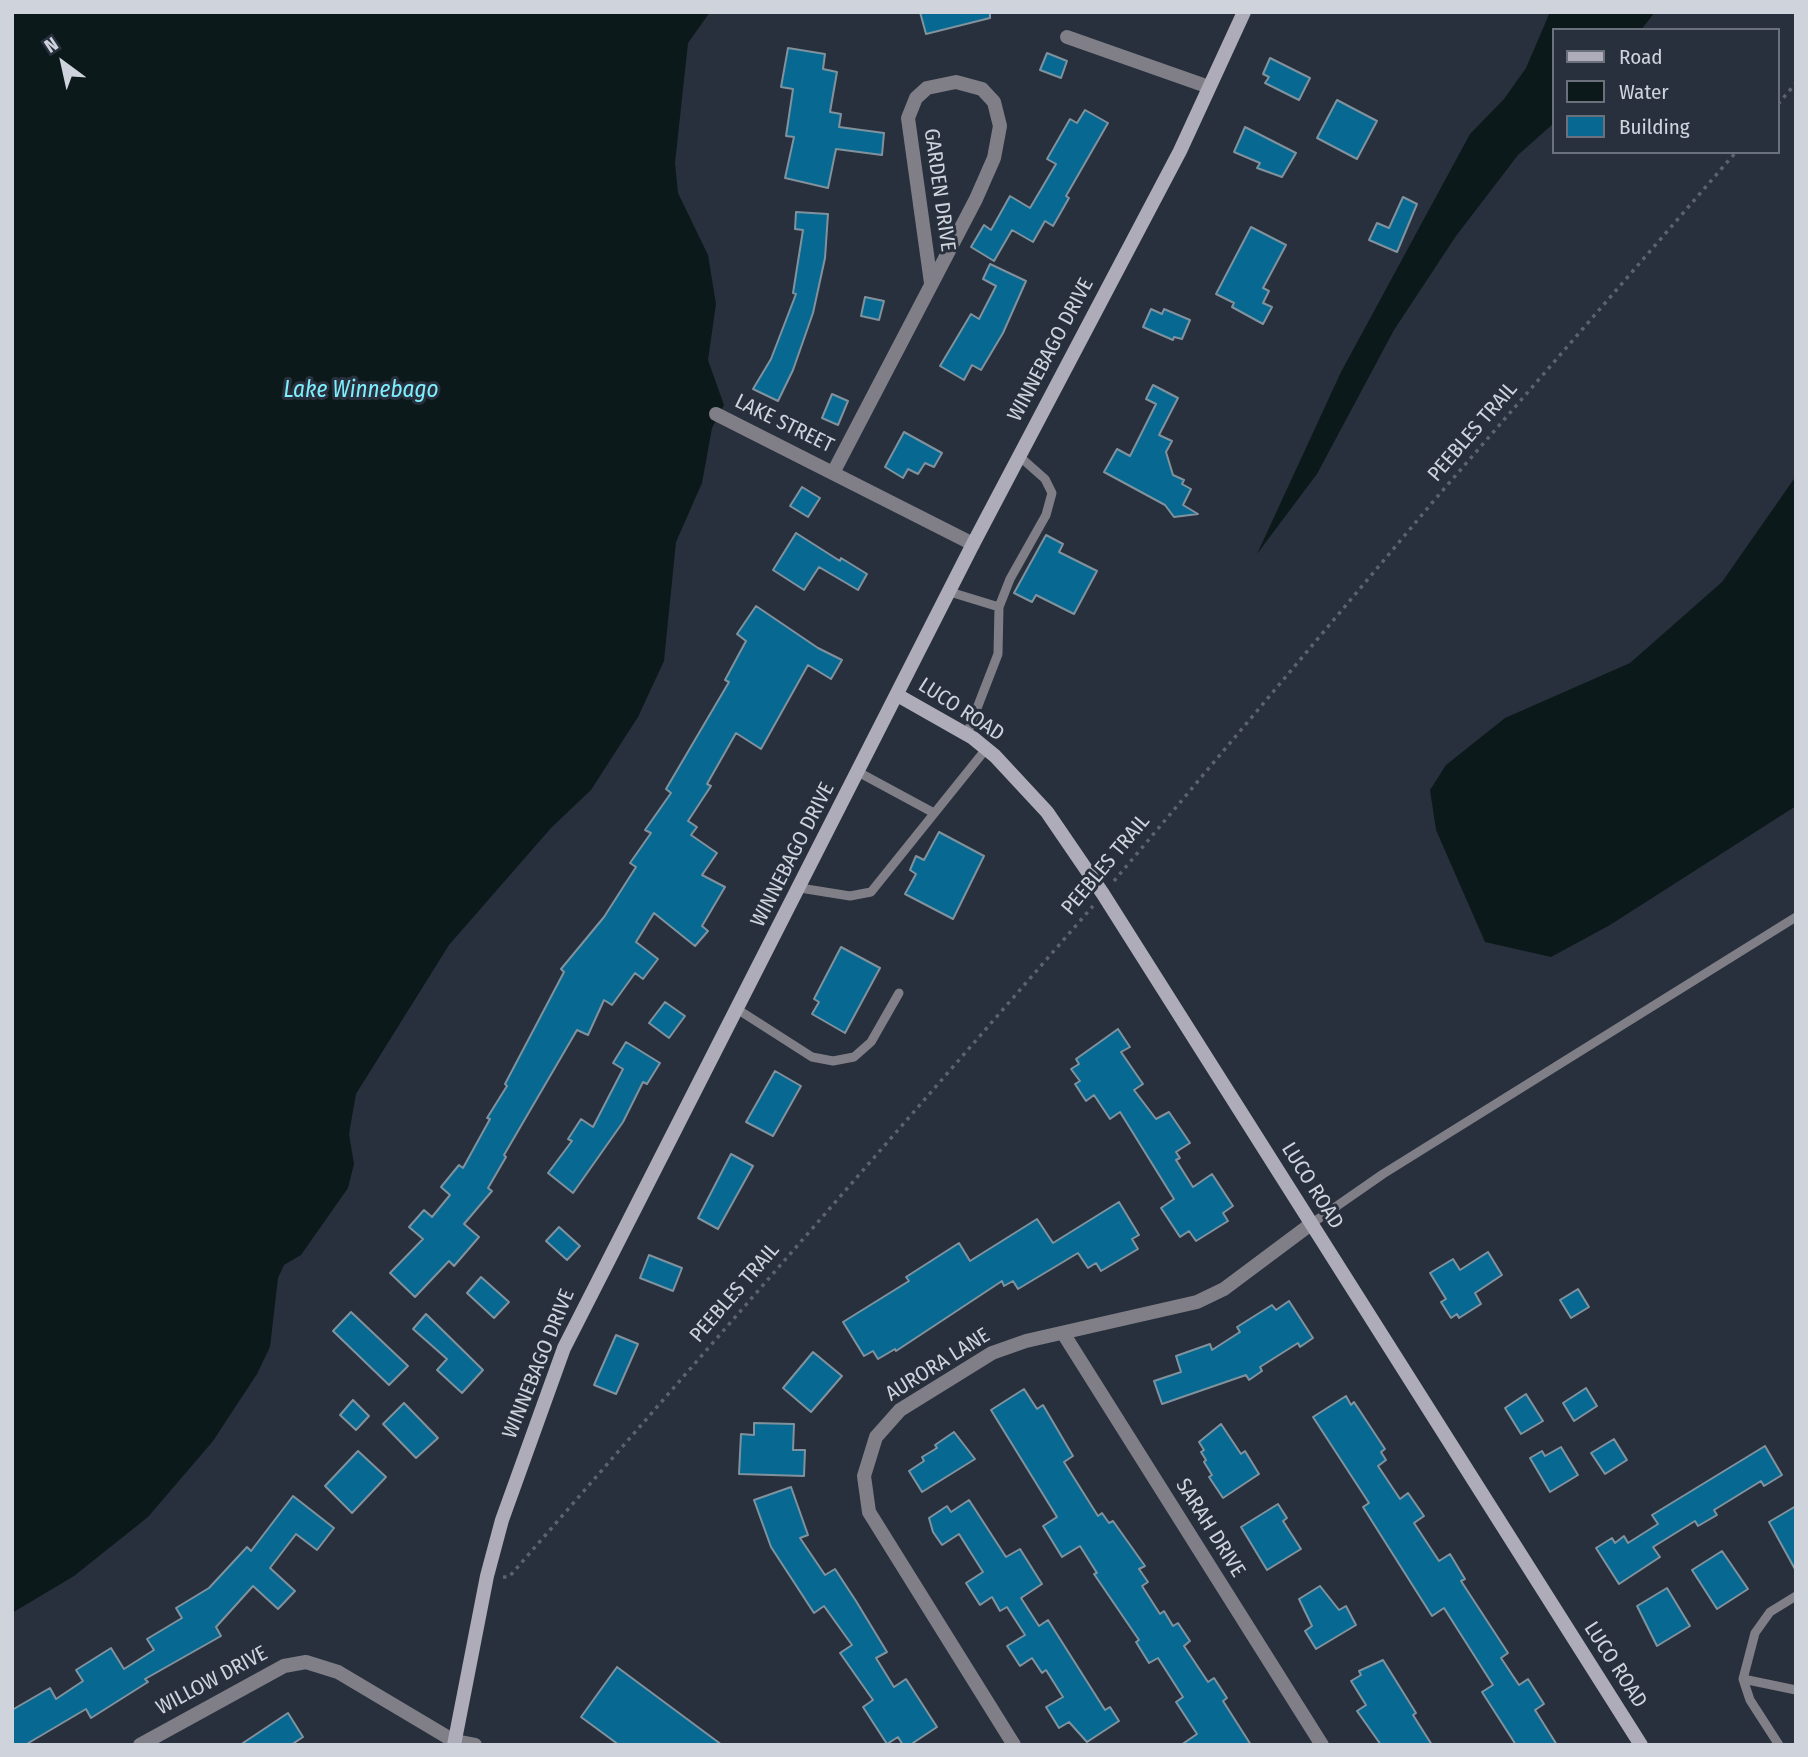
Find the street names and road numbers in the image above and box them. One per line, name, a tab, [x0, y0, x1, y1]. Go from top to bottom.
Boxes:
street label: GARDEN DRIVE	[918, 127, 960, 253]
street label: WINNEBAGO DRIVE	[1003, 274, 1099, 426]
street label: PEEBLES TRAIL	[1423, 377, 1523, 487]
street label: LAKE STREET	[730, 389, 838, 459]
street label: LUCO ROAD	[913, 673, 1009, 747]
street label: WINNEBAGO DRIVE	[746, 779, 840, 931]
street label: PEEBLES TRAIL	[1057, 810, 1155, 920]
street label: LUCO ROAD	[1276, 1138, 1348, 1234]
street label: PEEBLES TRAIL	[685, 1238, 785, 1348]
street label: WINNEBAGO DRIVE	[498, 1286, 580, 1442]
street label: AURORA LANE	[881, 1323, 995, 1407]
street label: SARAH DRIVE	[1170, 1474, 1250, 1582]
street label: LUCO ROAD	[1578, 1617, 1652, 1713]
street label: WILLOW DRIVE	[152, 1641, 272, 1721]

